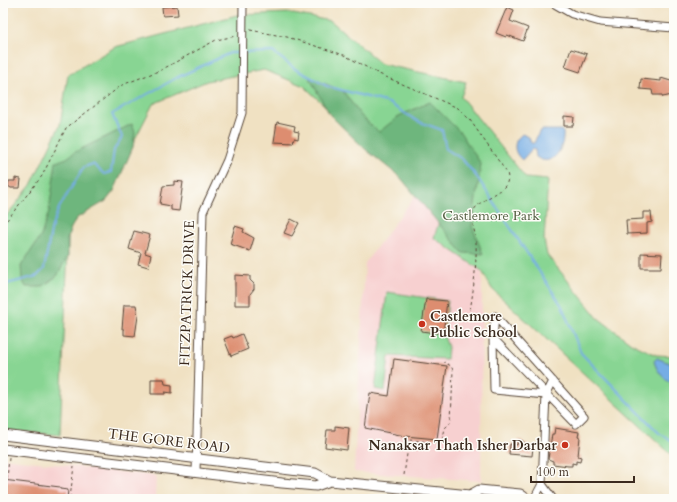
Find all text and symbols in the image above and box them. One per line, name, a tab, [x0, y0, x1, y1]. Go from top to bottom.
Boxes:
park label: Castlemore Park	[442, 206, 540, 225]
street label: FITZPATRICK DRIVE	[175, 220, 199, 366]
place label: Castlemore Public School	[430, 307, 517, 342]
marker: Castlemore Public School	[417, 319, 427, 329]
street label: THE GORE ROAD	[107, 424, 231, 458]
place label: Nanaksar Thath Isher Darbar	[368, 436, 557, 455]
marker: Nanaksar Thath Isher Darbar	[560, 440, 570, 450]
scale bar	[531, 458, 634, 484]
text: 100 m	[537, 464, 570, 480]

